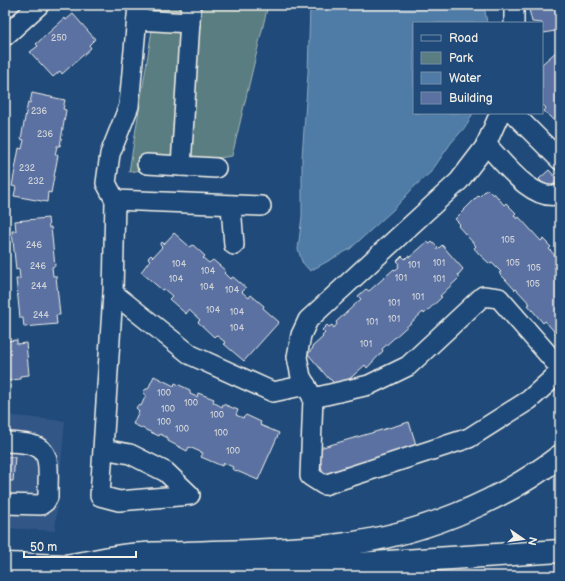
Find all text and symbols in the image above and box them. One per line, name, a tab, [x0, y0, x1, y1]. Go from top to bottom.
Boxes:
legend	[413, 22, 543, 114]
text: Road	[449, 31, 478, 46]
house number: 250	[51, 33, 67, 44]
text: Park	[449, 51, 473, 66]
text: Water	[449, 71, 481, 86]
text: Building	[449, 91, 493, 106]
house number: 236	[31, 106, 48, 117]
house number: 236	[37, 129, 54, 140]
house number: 232	[19, 163, 36, 174]
house number: 232	[28, 176, 45, 187]
house number: 105	[501, 235, 515, 246]
house number: 246	[26, 240, 43, 251]
house number: 101	[433, 258, 445, 269]
house number: 105	[506, 258, 520, 269]
house number: 104	[172, 259, 187, 270]
house number: 101	[408, 260, 420, 271]
house number: 246	[30, 261, 47, 272]
house number: 105	[527, 263, 541, 274]
house number: 104	[201, 266, 216, 277]
house number: 101	[395, 273, 407, 284]
house number: 104	[169, 274, 184, 285]
house number: 101	[433, 274, 445, 285]
house number: 105	[526, 279, 540, 290]
house number: 244	[31, 281, 48, 292]
house number: 104	[200, 282, 215, 293]
house number: 104	[225, 285, 240, 296]
house number: 101	[412, 292, 424, 303]
house number: 101	[388, 298, 400, 309]
house number: 104	[206, 305, 221, 316]
house number: 104	[230, 307, 245, 318]
house number: 244	[33, 310, 50, 321]
house number: 101	[388, 314, 400, 325]
house number: 101	[366, 317, 378, 328]
house number: 104	[230, 323, 245, 334]
house number: 101	[360, 339, 372, 350]
house number: 100	[157, 388, 171, 399]
house number: 100	[184, 398, 198, 409]
house number: 100	[161, 404, 175, 415]
house number: 100	[210, 410, 224, 421]
house number: 100	[157, 417, 171, 428]
house number: 100	[175, 424, 189, 435]
house number: 100	[214, 428, 228, 439]
house number: 100	[226, 446, 240, 457]
north arrow	[503, 519, 543, 559]
scale bar	[24, 533, 136, 559]
text: N	[525, 536, 540, 547]
text: 50 m	[30, 540, 57, 555]

